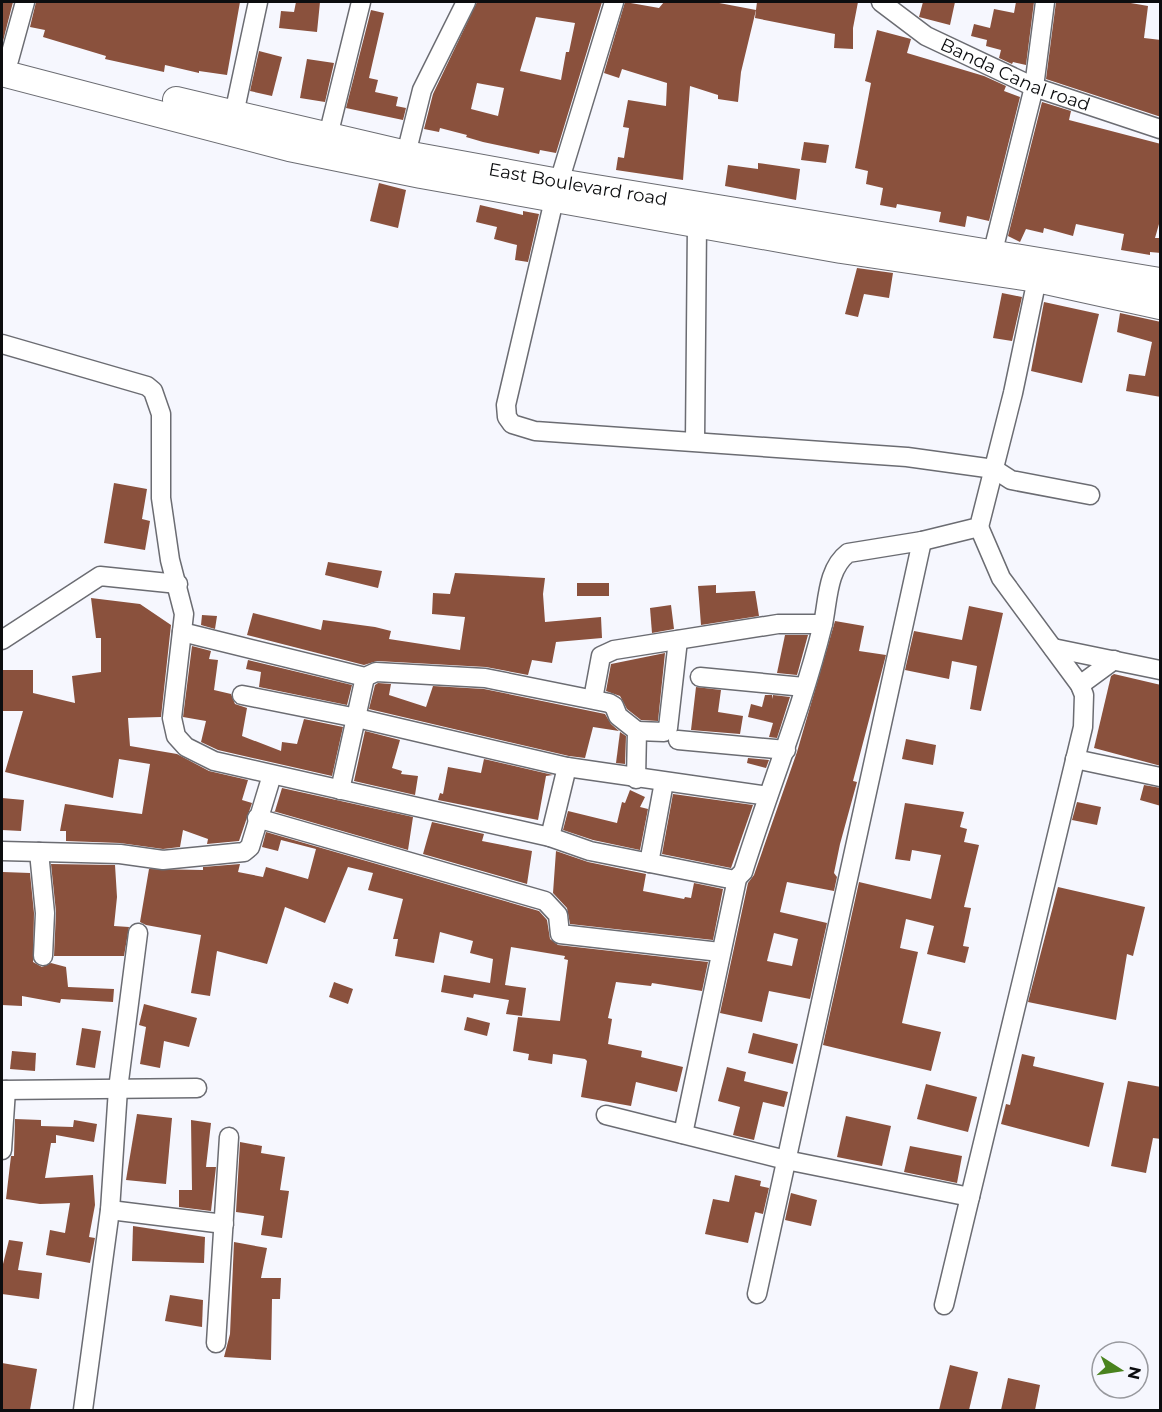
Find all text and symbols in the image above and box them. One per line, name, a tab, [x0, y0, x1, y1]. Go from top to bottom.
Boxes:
street label: Banda Canal road	[937, 33, 1093, 116]
street label: East Boulevard road	[487, 158, 669, 211]
north arrow	[1090, 1340, 1150, 1400]
text: N	[1124, 1365, 1145, 1381]

